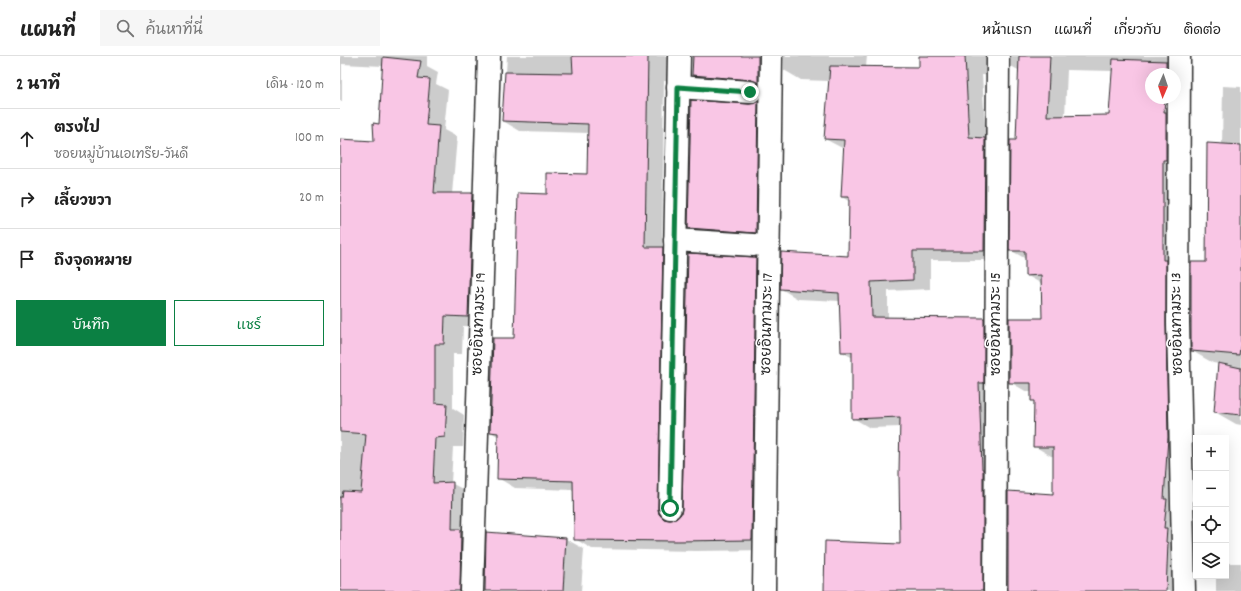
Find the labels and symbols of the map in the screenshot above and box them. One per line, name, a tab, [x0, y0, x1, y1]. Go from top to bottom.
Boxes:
north arrow	[1145, 68, 1181, 104]
route end	[741, 83, 759, 101]
street label: ซอยอินทามระ 19	[467, 272, 493, 376]
street label: ซอยอินทามระ 17	[756, 272, 780, 375]
street label: ซอยอินทามระ 15	[986, 272, 1008, 376]
street label: ซอยอินทามระ 13	[1166, 272, 1190, 376]
route start	[661, 499, 679, 517]

